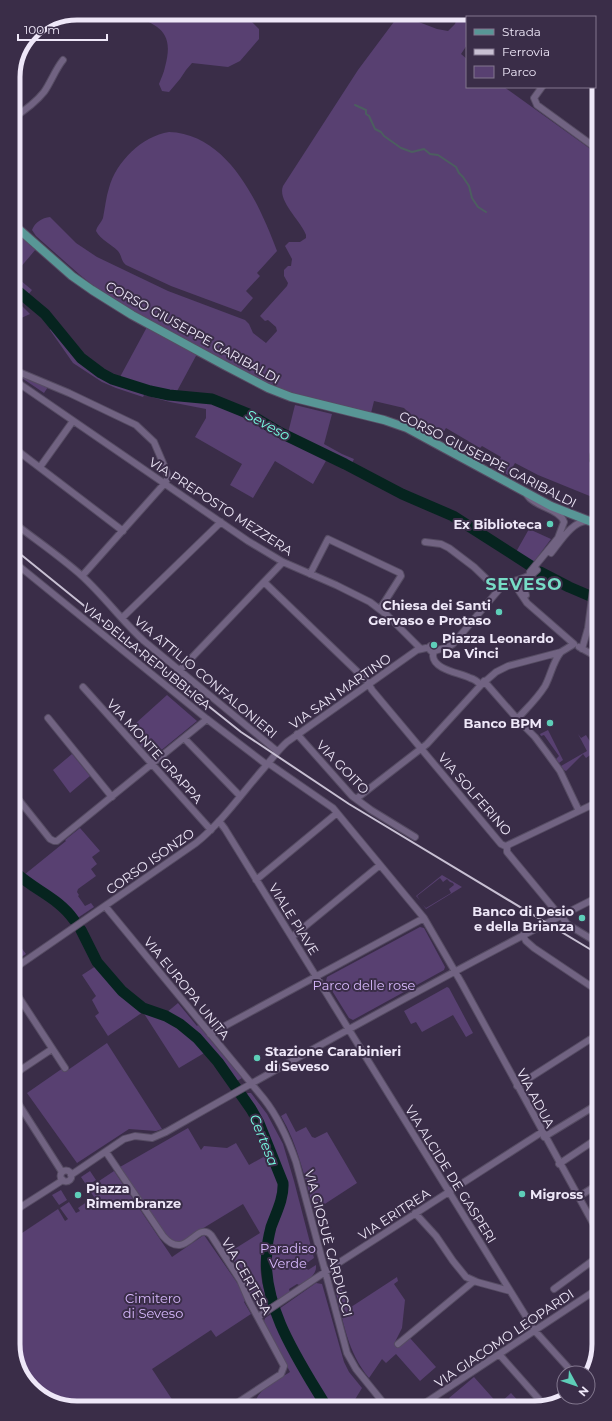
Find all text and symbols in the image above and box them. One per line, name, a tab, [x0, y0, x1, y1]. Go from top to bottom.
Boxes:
scale bar	[18, 16, 107, 42]
legend	[466, 16, 596, 88]
text: 100 m	[24, 22, 60, 37]
text: Strada	[502, 24, 541, 39]
text: Ferrovia	[502, 44, 550, 59]
text: Parco	[502, 64, 536, 79]
street label: CORSO GIUSEPPE GARIBALDI	[103, 277, 283, 387]
water label: Seveso	[242, 405, 294, 445]
street label: CORSO GIUSEPPE GARIBALDI	[397, 407, 579, 511]
street label: VIA PREPOSTO MEZZERA	[146, 454, 296, 559]
place label: Ex Biblioteca	[453, 516, 542, 532]
marker: Ex Biblioteca	[545, 519, 555, 529]
district label: SEVESO	[485, 574, 563, 594]
place label: Chiesa dei Santi Gervaso e Protaso	[368, 597, 491, 628]
street label: VIA DELLA REPUBBLICA	[80, 599, 215, 713]
marker: Chiesa dei Santi Gervaso e Protaso	[494, 607, 504, 617]
street label: VIA ATTILIO CONFALONIERI	[131, 613, 281, 741]
place label: Piazza Leonardo Da Vinci	[442, 630, 554, 661]
marker: Piazza Leonardo Da Vinci	[429, 640, 439, 650]
street label: VIA SAN MARTINO	[286, 650, 394, 732]
street label: VIA MONTE GRAPPA	[104, 695, 207, 807]
place label: Banco BPM	[463, 715, 542, 731]
marker: Banco BPM	[545, 718, 555, 728]
street label: VIA GOITO	[313, 737, 373, 797]
street label: VIA SOLFERINO	[435, 750, 515, 838]
street label: CORSO ISONZO	[103, 825, 197, 897]
street label: VIALE PIAVE	[266, 880, 322, 958]
place label: Banco di Desio e della Brianza	[472, 903, 574, 934]
marker: Banco di Desio e della Brianza	[577, 913, 587, 923]
street label: VIA EUROPA UNITA	[141, 933, 234, 1043]
park label: Parco delle rose	[313, 977, 416, 993]
place label: Stazione Carabinieri di Seveso	[265, 1043, 401, 1074]
marker: Stazione Carabinieri di Seveso	[252, 1053, 262, 1063]
street label: VIA ADUA	[514, 1066, 559, 1131]
street label: VIA ALCIDE DE GASPERI	[402, 1102, 500, 1246]
water label: Certesa	[245, 1111, 283, 1169]
street label: VIA GIOSUÈ CARDUCCI	[302, 1168, 356, 1318]
place label: Piazza Rimembranze	[86, 1180, 181, 1211]
street label: VIA ERITREA	[355, 1184, 433, 1243]
place label: Migross	[530, 1186, 583, 1202]
marker: Migross	[517, 1189, 527, 1199]
marker: Piazza Rimembranze	[73, 1190, 83, 1200]
street label: VIA CERTESA	[219, 1235, 276, 1318]
park label: Paradiso Verde	[260, 1240, 316, 1271]
street label: VIA GIACOMO LEOPARDI	[431, 1285, 577, 1391]
park label: Cimitero di Seveso	[123, 1290, 183, 1321]
north arrow	[556, 1365, 596, 1405]
text: N	[575, 1384, 592, 1399]

